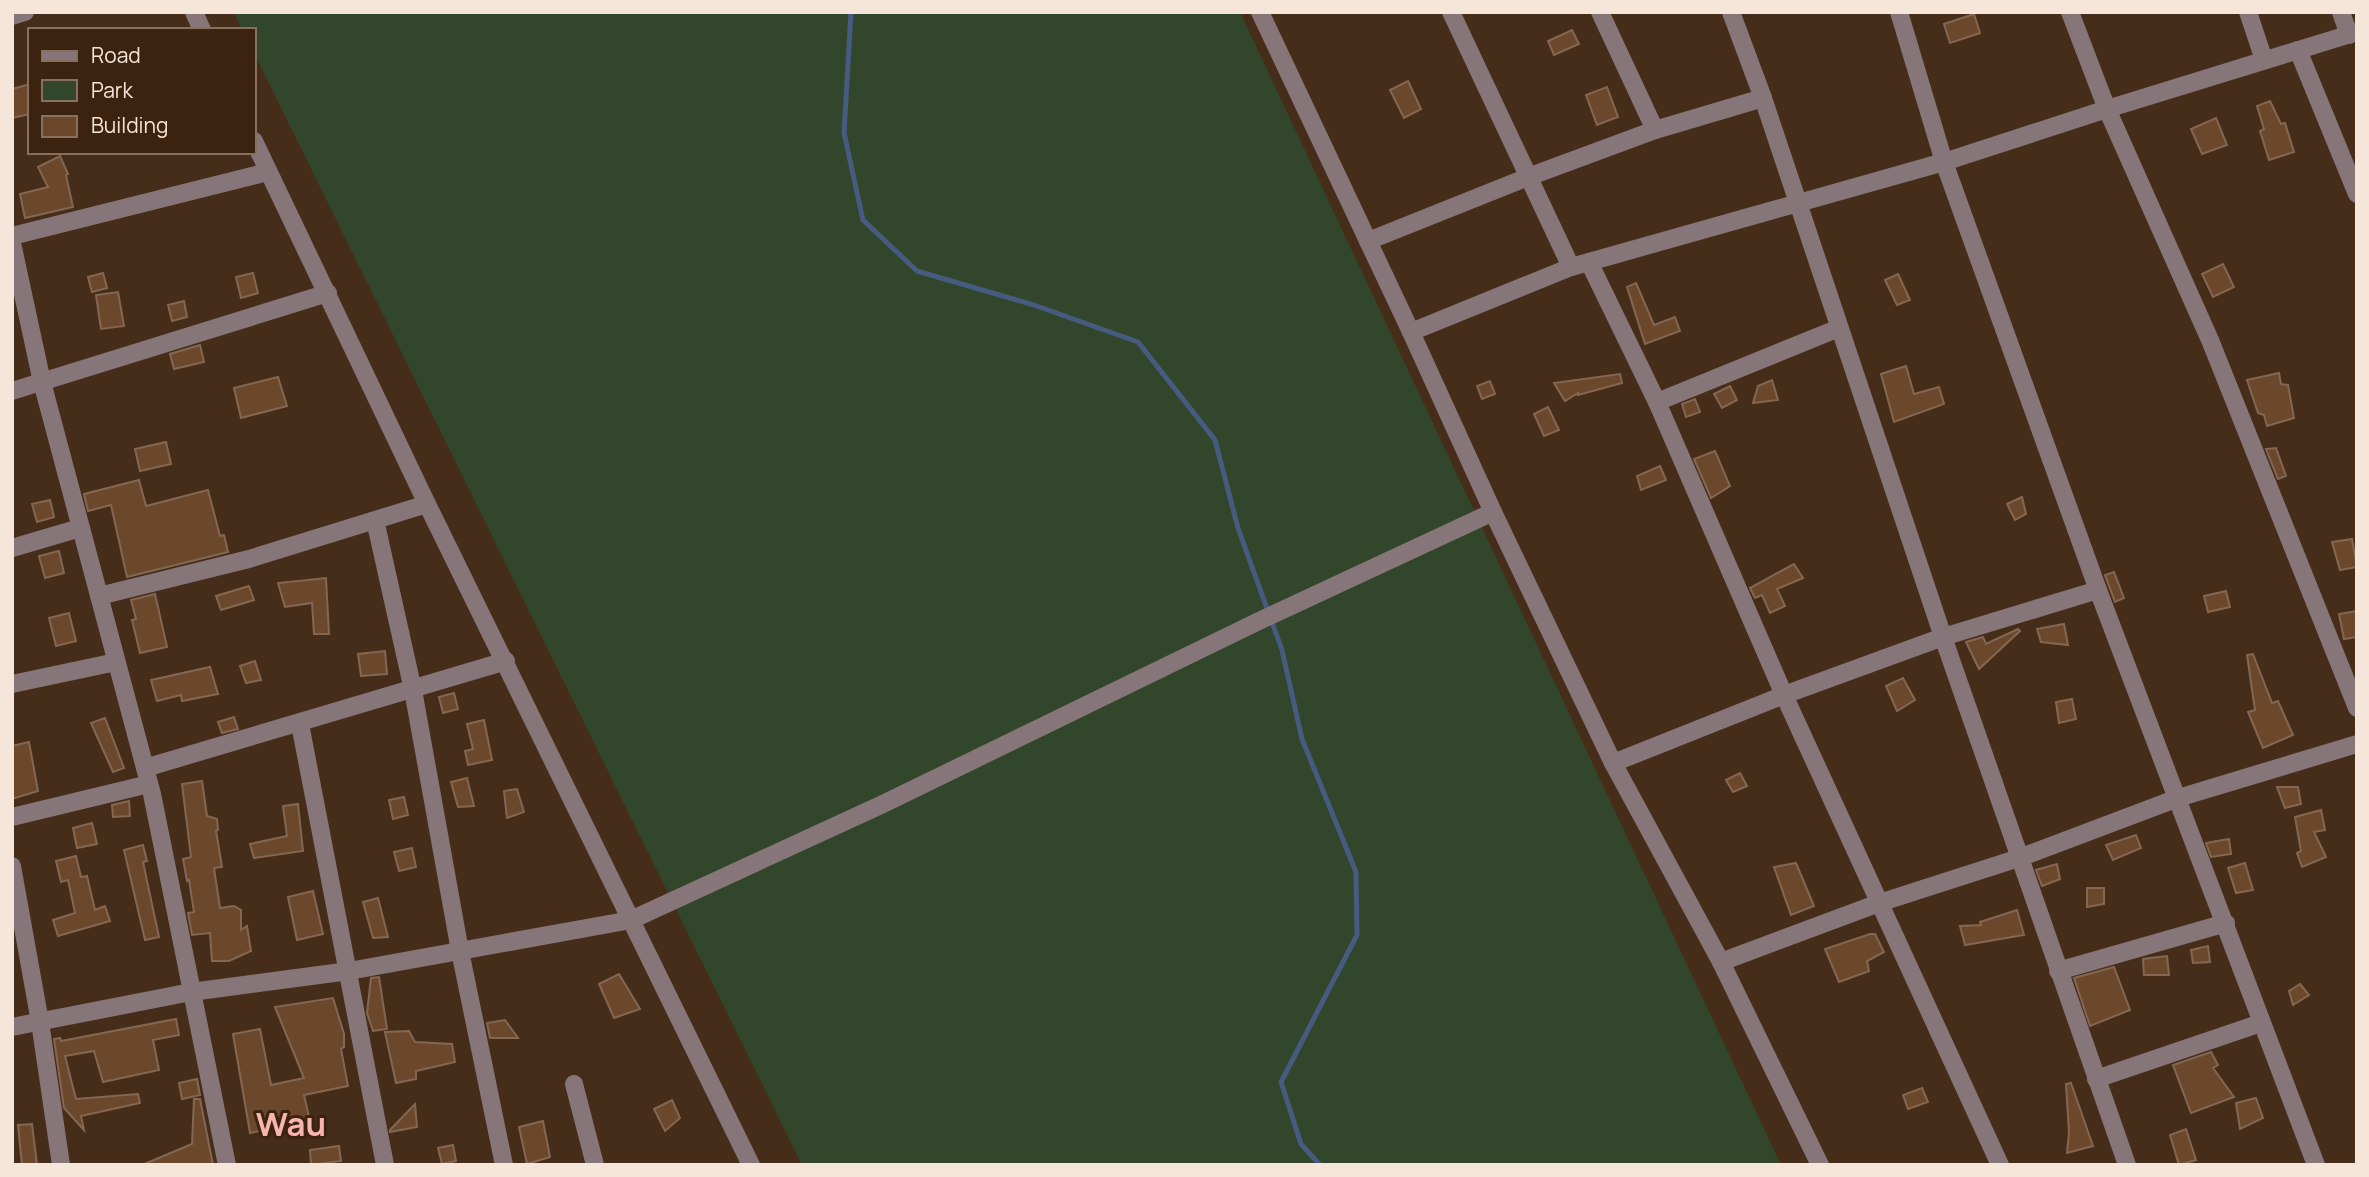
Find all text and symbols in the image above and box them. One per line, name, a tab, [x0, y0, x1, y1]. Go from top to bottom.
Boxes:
legend	[28, 28, 256, 154]
text: Road	[91, 41, 141, 69]
text: Park	[91, 76, 133, 104]
text: Building	[91, 111, 168, 139]
district label: Wau	[256, 1101, 326, 1146]

